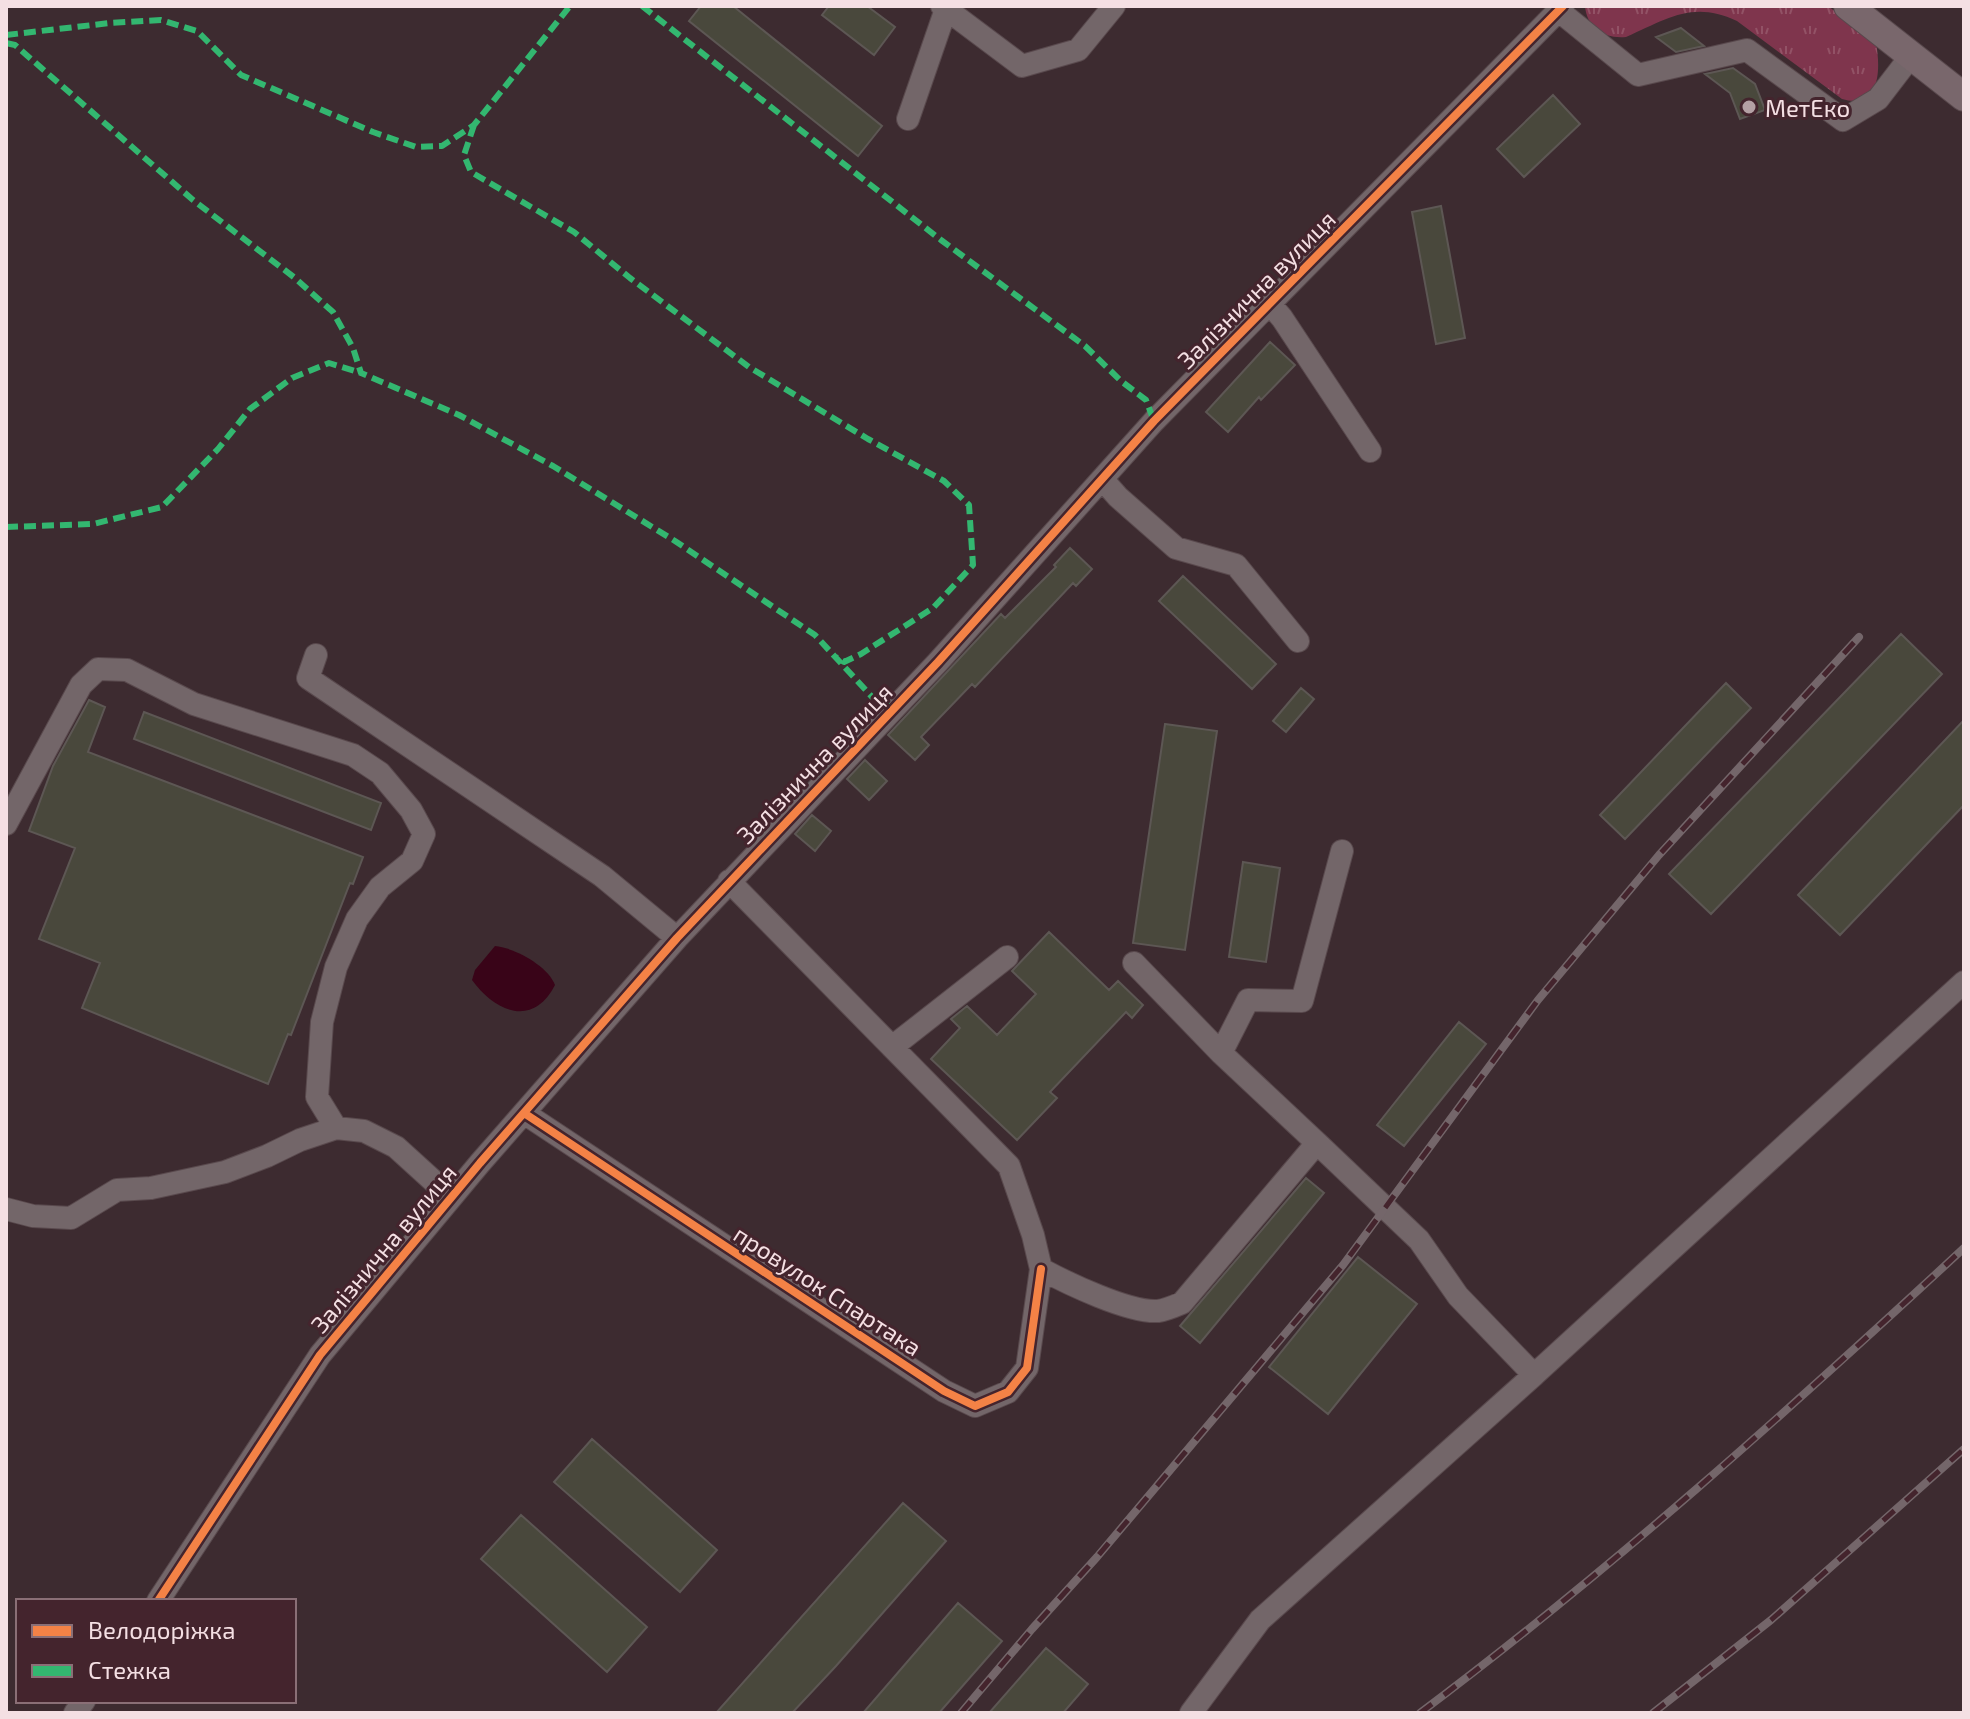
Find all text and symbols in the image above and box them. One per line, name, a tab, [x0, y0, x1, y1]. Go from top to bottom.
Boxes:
place label: МетЕко	[1765, 93, 1850, 122]
marker: МетЕко	[1740, 98, 1758, 116]
street label: Залізнична вулиця	[1171, 204, 1342, 375]
street label: Залізнична вулиця	[730, 677, 899, 850]
street label: Залізнична вулиця	[304, 1158, 463, 1339]
street label: провулок Спартака	[728, 1219, 927, 1362]
legend	[16, 1599, 296, 1703]
text: Велодоріжка	[88, 1615, 235, 1644]
text: Стежка	[88, 1655, 171, 1684]

